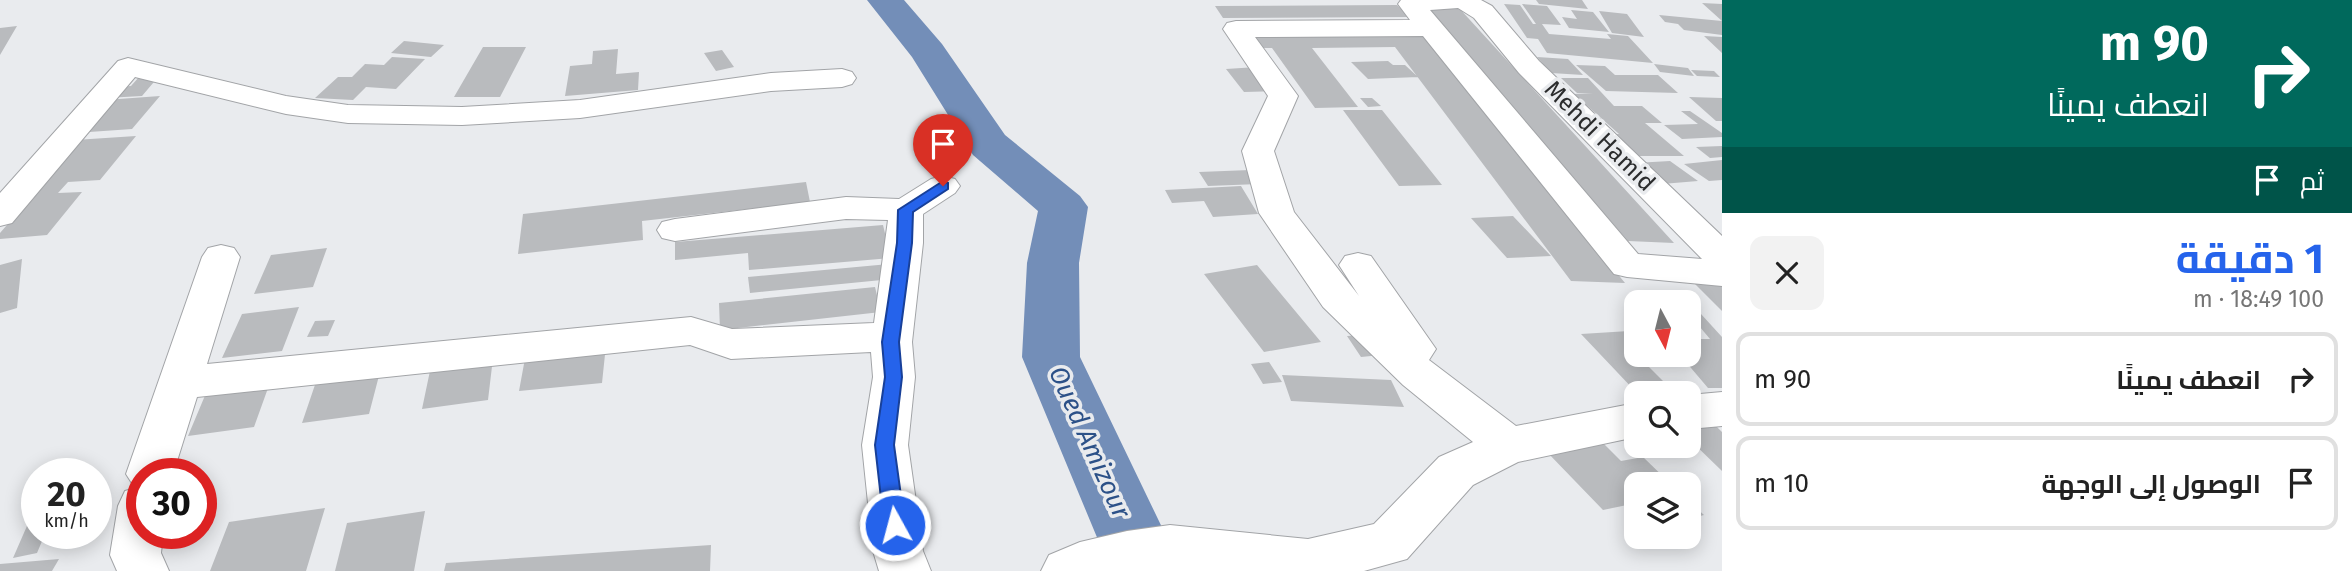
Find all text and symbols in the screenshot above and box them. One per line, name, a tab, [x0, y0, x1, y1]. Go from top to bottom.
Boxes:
text: 90 m	[2100, 14, 2209, 73]
icon: right	[2233, 28, 2324, 119]
street label: Mehdi Hamid	[1539, 75, 1661, 197]
text: انعطف يمينًا	[2047, 86, 2209, 124]
pin	[913, 114, 973, 186]
icon: arrive	[924, 125, 962, 163]
icon: arrive	[2248, 161, 2286, 199]
text: ثم	[2300, 166, 2324, 197]
text: 1 دقيقة	[2176, 234, 2324, 284]
button: close	[1750, 236, 1824, 310]
text: 100 m · 18:49	[2193, 285, 2324, 313]
north arrow	[1624, 290, 1701, 368]
map controls	[1624, 290, 1701, 549]
icon: right	[2282, 360, 2320, 398]
water label: Oued Amizour	[1042, 361, 1137, 524]
text: 90 m	[1754, 364, 1811, 395]
text: انعطف يمينًا	[2116, 365, 2261, 396]
button: search	[1624, 381, 1701, 458]
speed limit sign: 30	[126, 458, 217, 549]
icon: arrive	[2282, 464, 2320, 502]
text: 10 m	[1754, 468, 1809, 499]
text: الوصول إلى الوجهة	[2042, 469, 2261, 500]
button: layers	[1624, 472, 1701, 549]
text: 20	[47, 473, 86, 515]
position arrow	[858, 488, 932, 562]
text: km/h	[44, 510, 89, 532]

